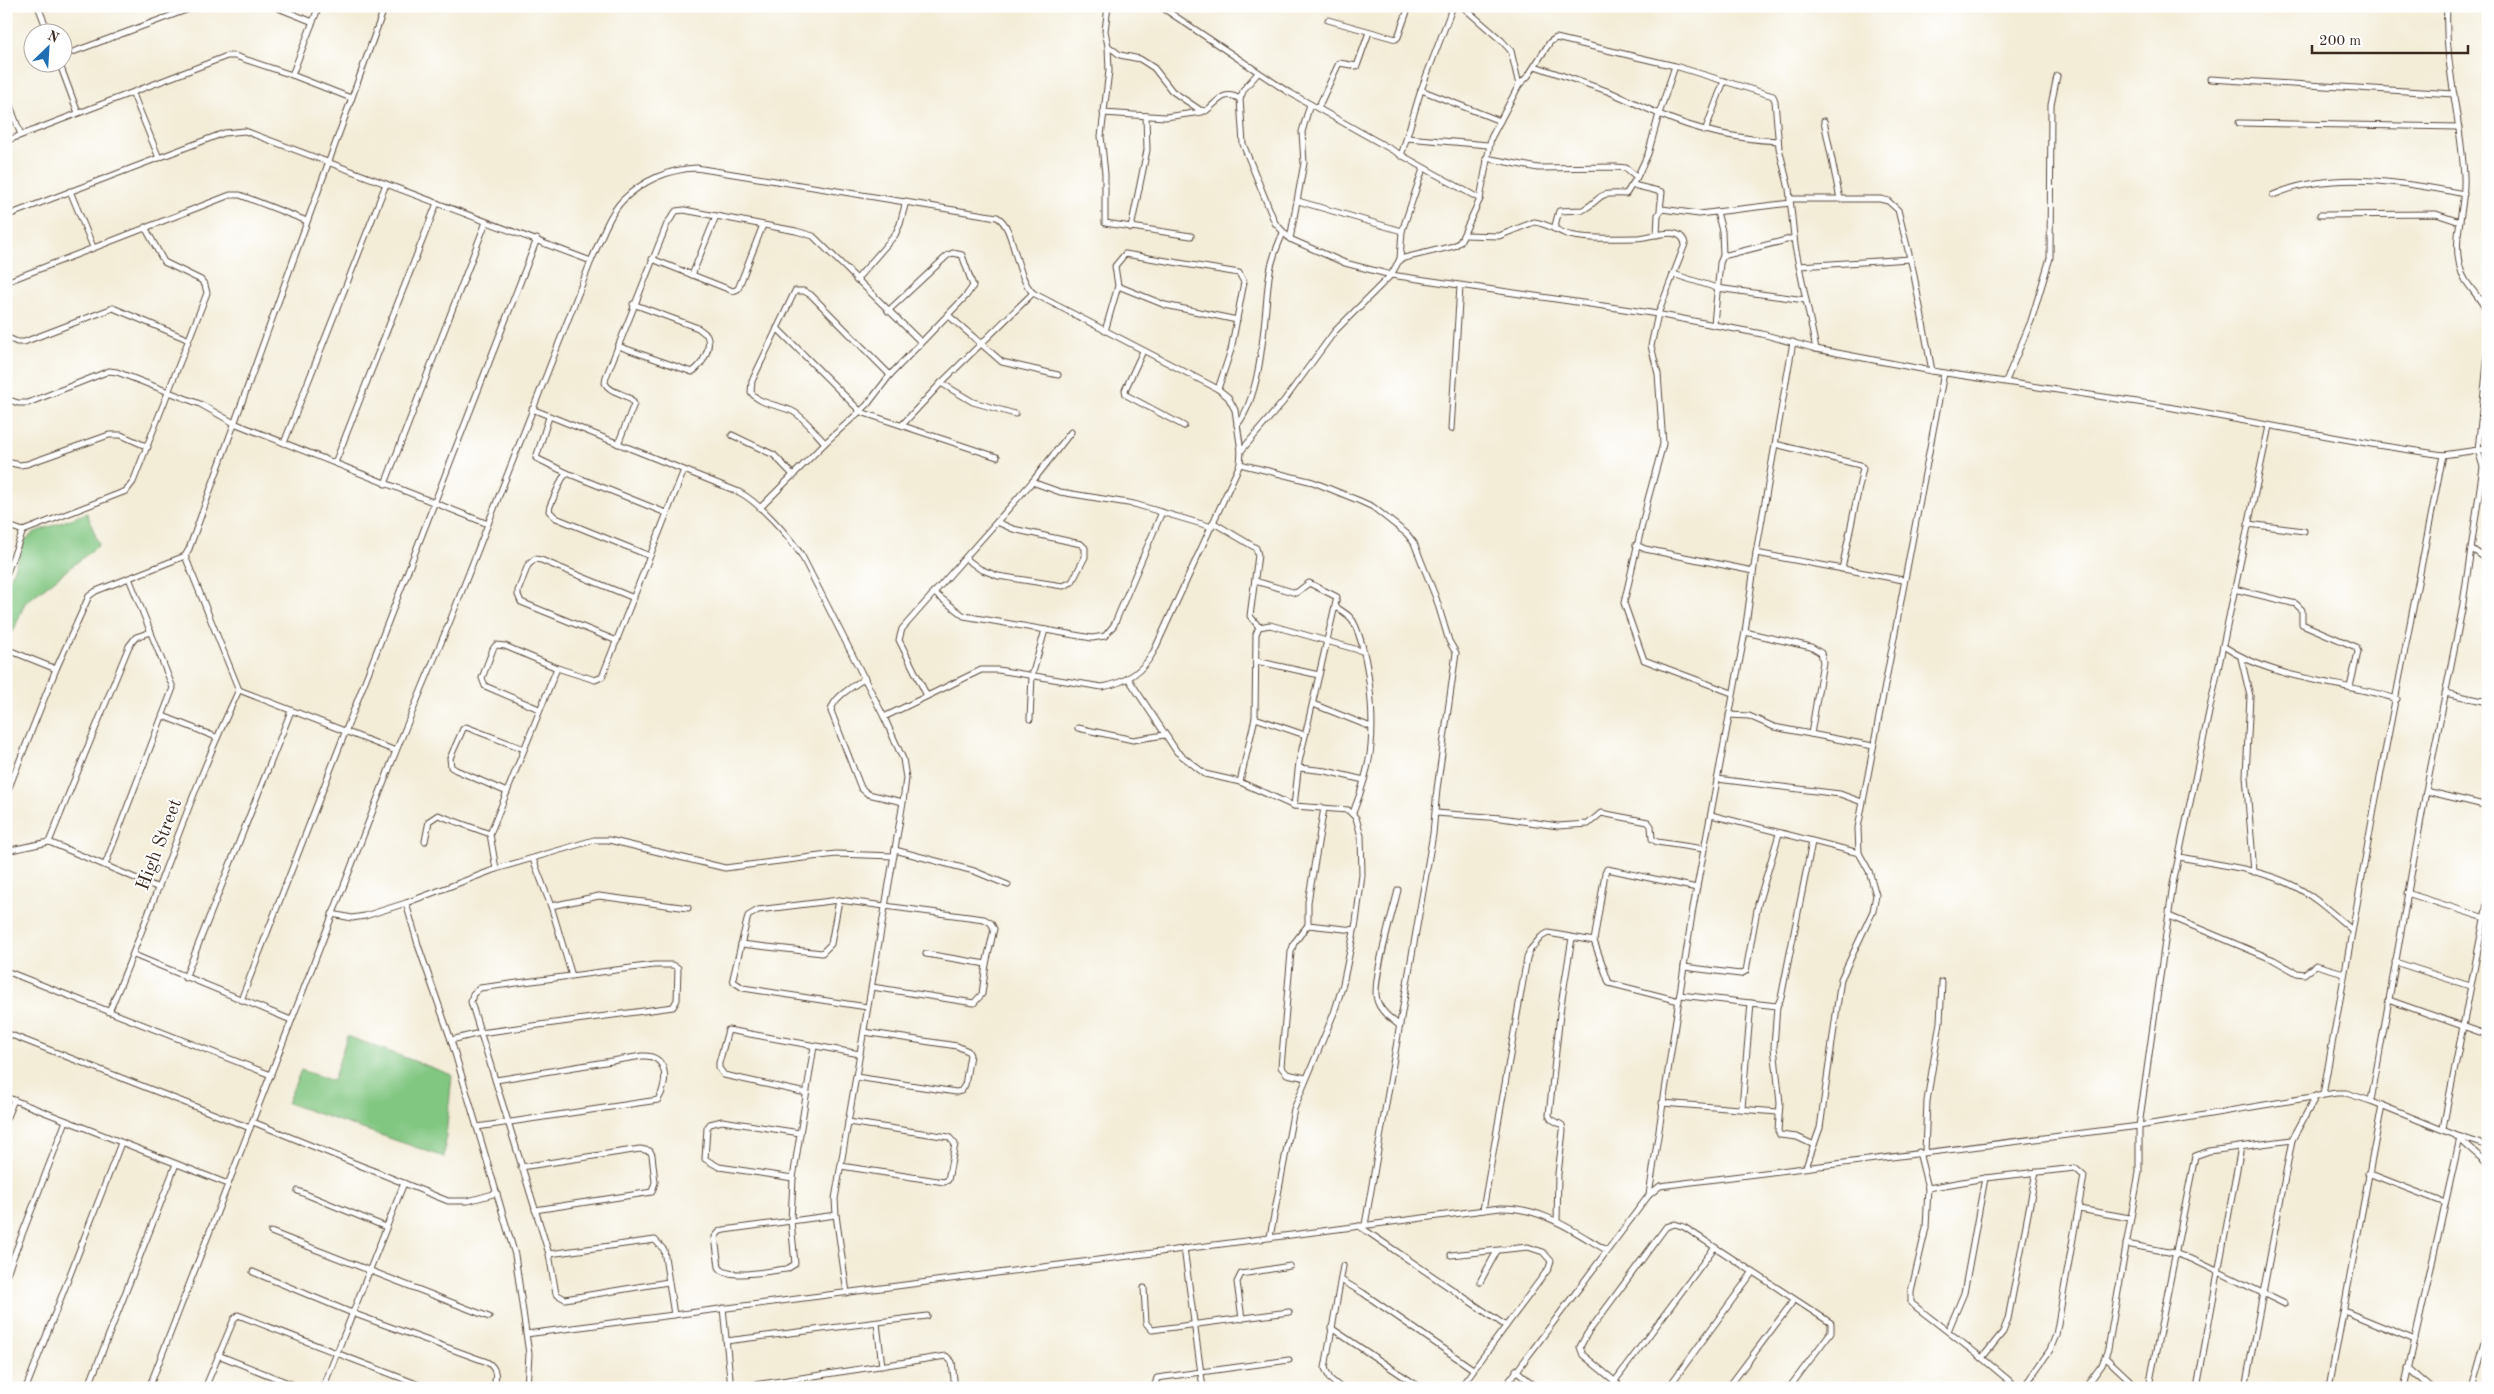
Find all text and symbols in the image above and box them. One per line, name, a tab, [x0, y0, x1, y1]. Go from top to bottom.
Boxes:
north arrow	[22, 22, 72, 72]
scale bar	[2312, 22, 2468, 54]
text: N	[45, 29, 61, 46]
text: 200 m	[2319, 34, 2361, 49]
street label: High Street	[134, 797, 186, 893]

